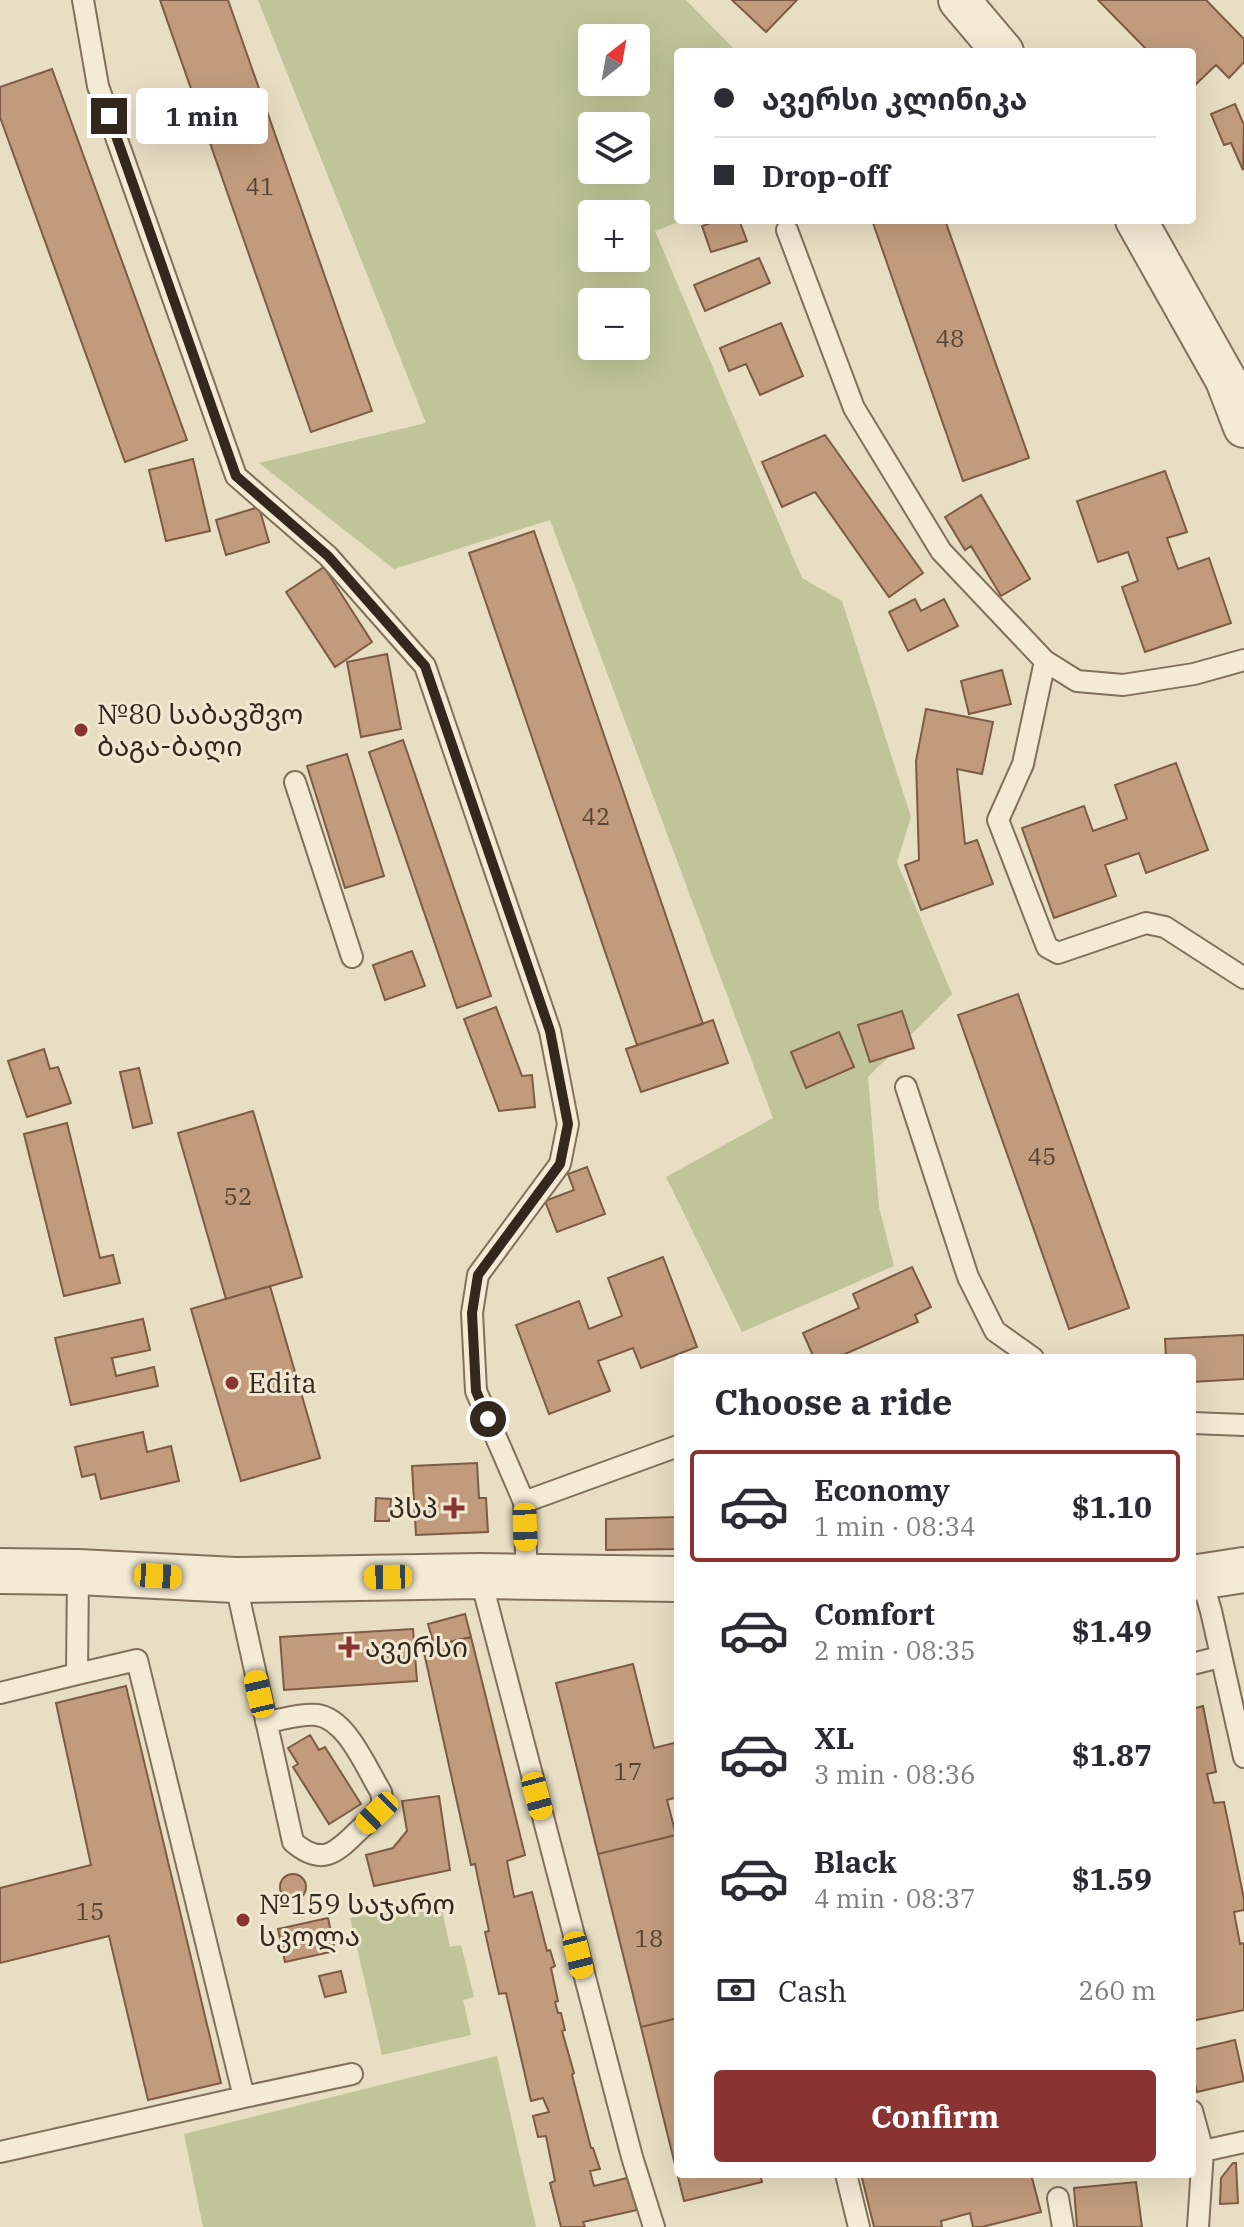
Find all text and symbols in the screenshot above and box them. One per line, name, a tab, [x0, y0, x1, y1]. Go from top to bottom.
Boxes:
north arrow	[578, 24, 650, 96]
map controls	[578, 24, 650, 360]
text: ავერსი კლინიკა	[762, 79, 1027, 118]
callout: 1 min	[137, 88, 269, 144]
route end	[91, 98, 127, 134]
text: 1 min	[166, 99, 238, 133]
button: layers	[578, 112, 650, 184]
text: Drop-off	[762, 156, 890, 195]
house number: 41	[246, 170, 274, 202]
button: +	[578, 200, 650, 272]
button: −	[578, 288, 650, 360]
house number: 48	[936, 322, 964, 354]
place label: №80 საბავშვო ბაგა-ბაღი	[97, 695, 303, 764]
marker: №80 საბავშვო ბაგა-ბაღი	[72, 721, 90, 739]
house number: 42	[582, 800, 610, 832]
house number: 45	[1028, 1140, 1056, 1172]
house number: 52	[224, 1180, 252, 1212]
place label: Edita	[248, 1364, 317, 1401]
marker: Edita	[223, 1374, 241, 1392]
text: Choose a ride	[714, 1378, 953, 1425]
route start	[470, 1401, 506, 1437]
icon: car	[718, 1470, 790, 1542]
text: Economy	[814, 1470, 950, 1509]
text: $1.10	[1072, 1487, 1152, 1526]
place label: პსპ	[389, 1489, 438, 1526]
marker: პსპ	[445, 1499, 463, 1517]
car	[512, 1503, 538, 1551]
text: 1 min · 08:34	[814, 1509, 976, 1543]
car	[133, 1563, 183, 1589]
car	[364, 1565, 412, 1589]
icon: car	[718, 1594, 790, 1666]
text: Comfort	[814, 1594, 935, 1633]
text: $1.49	[1072, 1611, 1152, 1650]
place label: ავერსი	[365, 1628, 468, 1665]
text: 2 min · 08:35	[814, 1633, 976, 1667]
marker: ავერსი	[340, 1638, 358, 1656]
car	[242, 1668, 276, 1720]
icon: car	[718, 1718, 790, 1790]
text: XL	[814, 1718, 854, 1757]
text: $1.87	[1072, 1735, 1152, 1774]
house number: 17	[614, 1755, 642, 1787]
text: 3 min · 08:36	[814, 1757, 976, 1791]
car	[519, 1770, 555, 1822]
car	[351, 1788, 403, 1838]
icon: car	[718, 1842, 790, 1914]
text: Black	[814, 1842, 897, 1881]
text: $1.59	[1072, 1859, 1152, 1898]
text: 4 min · 08:37	[814, 1881, 976, 1915]
place label: №159 საჯარო სკოლა	[259, 1885, 455, 1954]
house number: 15	[76, 1895, 104, 1927]
marker: №159 საჯარო სკოლა	[234, 1911, 252, 1929]
house number: 18	[635, 1922, 663, 1954]
car	[561, 1929, 595, 1981]
icon: cash	[714, 1968, 758, 2012]
text: Cash	[778, 1971, 847, 2010]
text: 260 m	[1078, 1973, 1156, 2007]
button: Confirm	[714, 2070, 1156, 2162]

